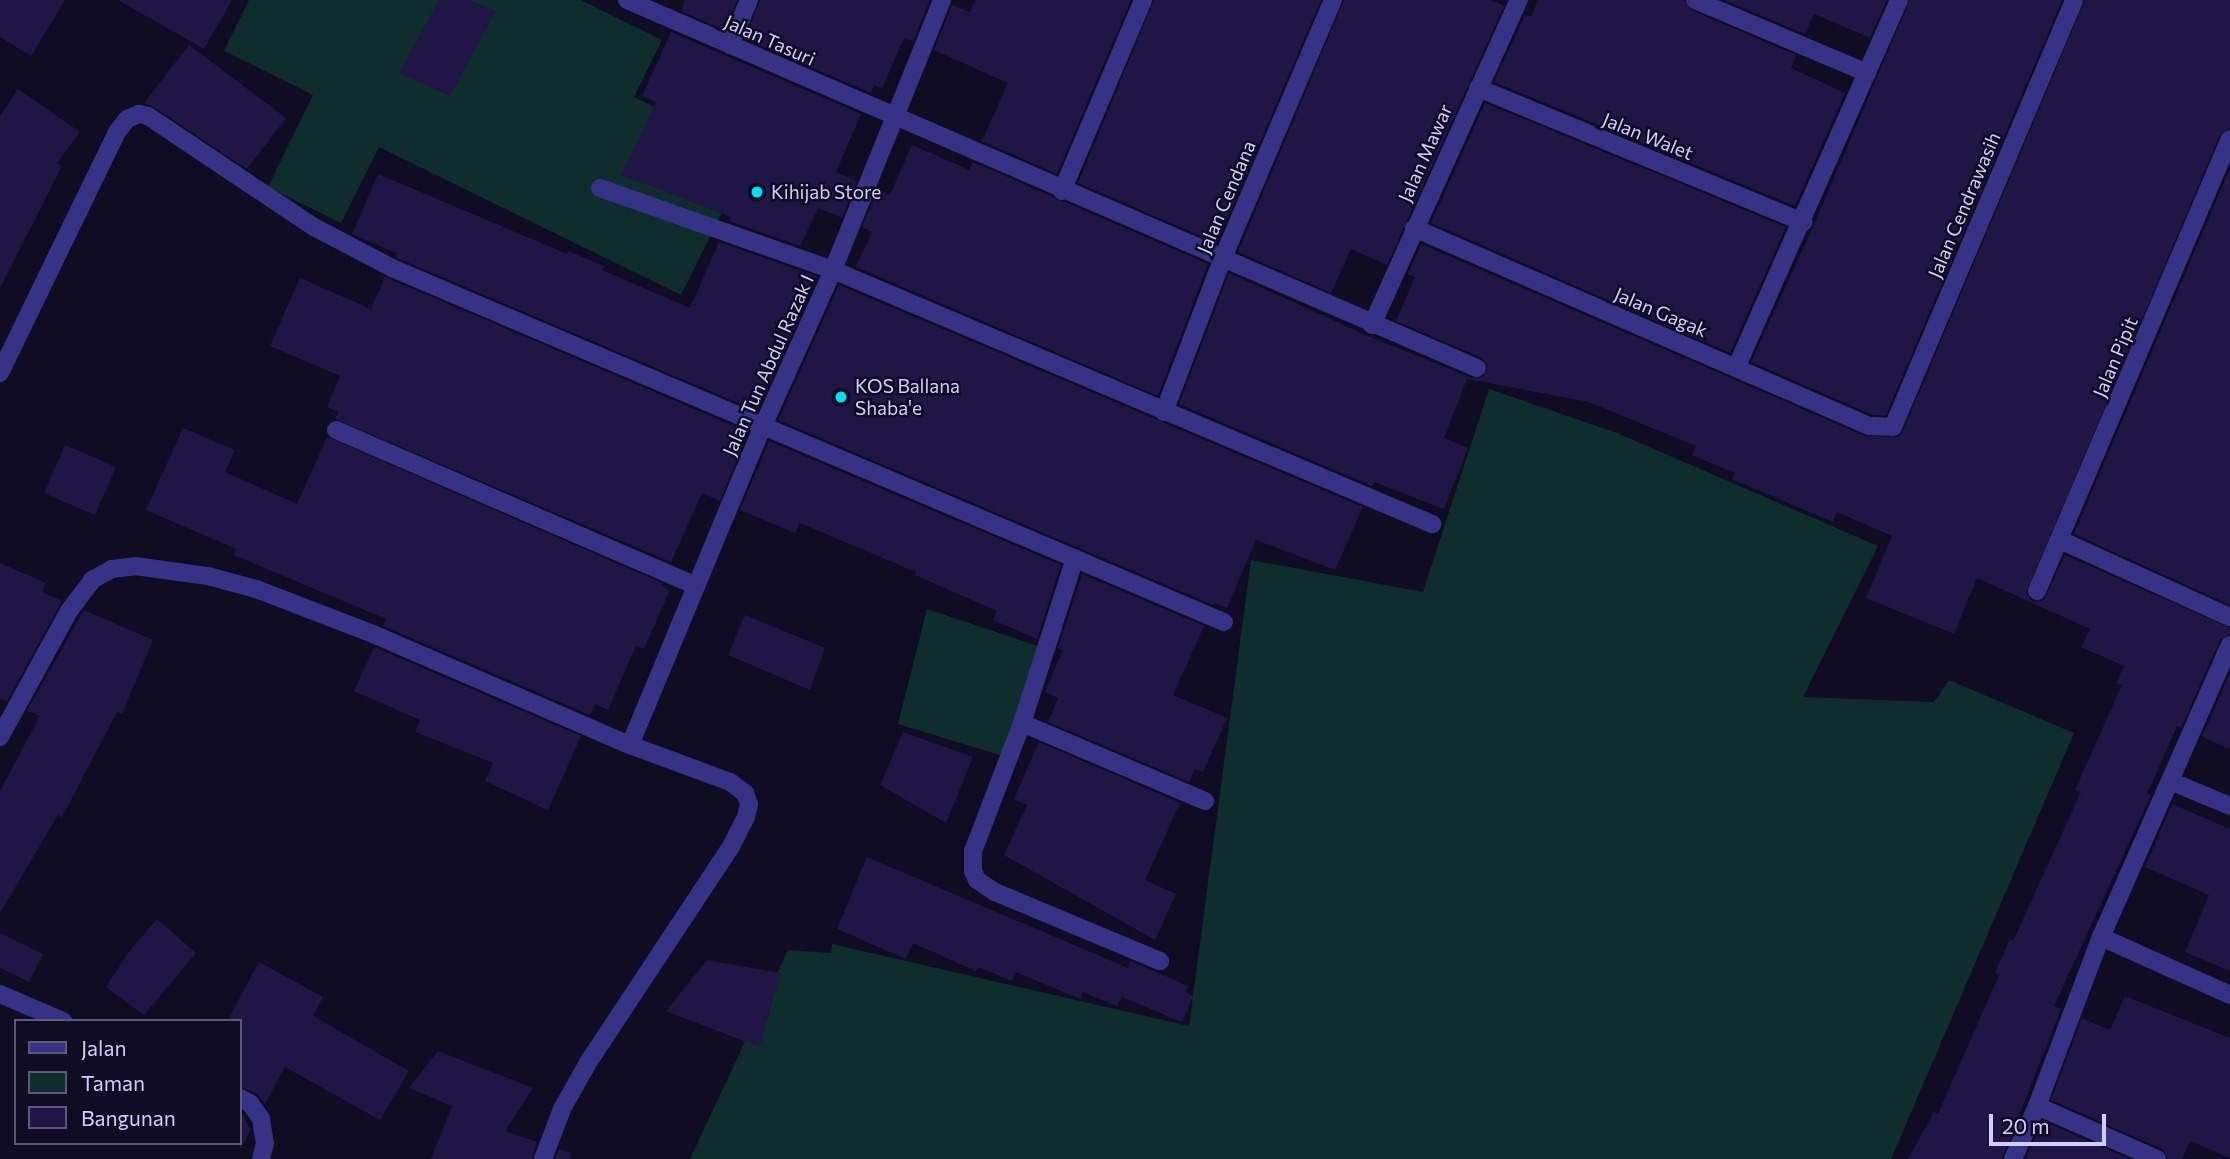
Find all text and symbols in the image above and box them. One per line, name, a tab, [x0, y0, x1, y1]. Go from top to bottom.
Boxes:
street label: Jalan Tasuri	[721, 10, 819, 70]
street label: Jalan Mawar	[1393, 100, 1457, 206]
street label: Jalan Walet	[1599, 108, 1697, 164]
street label: Jalan Cendrawasih	[1923, 129, 2005, 281]
street label: Jalan Cendana	[1192, 137, 1260, 257]
place label: Kihijab Store	[771, 181, 881, 203]
marker: Kihijab Store	[749, 184, 765, 200]
street label: Jalan Tun Abdul Razak I	[718, 271, 818, 459]
street label: Jalan Gagak	[1611, 282, 1711, 342]
street label: Jalan Pipit	[2088, 313, 2142, 401]
place label: KOS Ballana Shaba'e	[855, 375, 960, 419]
marker: KOS Ballana Shaba'e	[833, 389, 849, 405]
legend	[14, 1019, 242, 1145]
text: Jalan	[81, 1035, 126, 1060]
text: Taman	[81, 1070, 145, 1095]
scale bar	[1992, 1100, 2109, 1144]
text: Bangunan	[81, 1105, 176, 1130]
text: 20 m	[2002, 1113, 2050, 1138]

